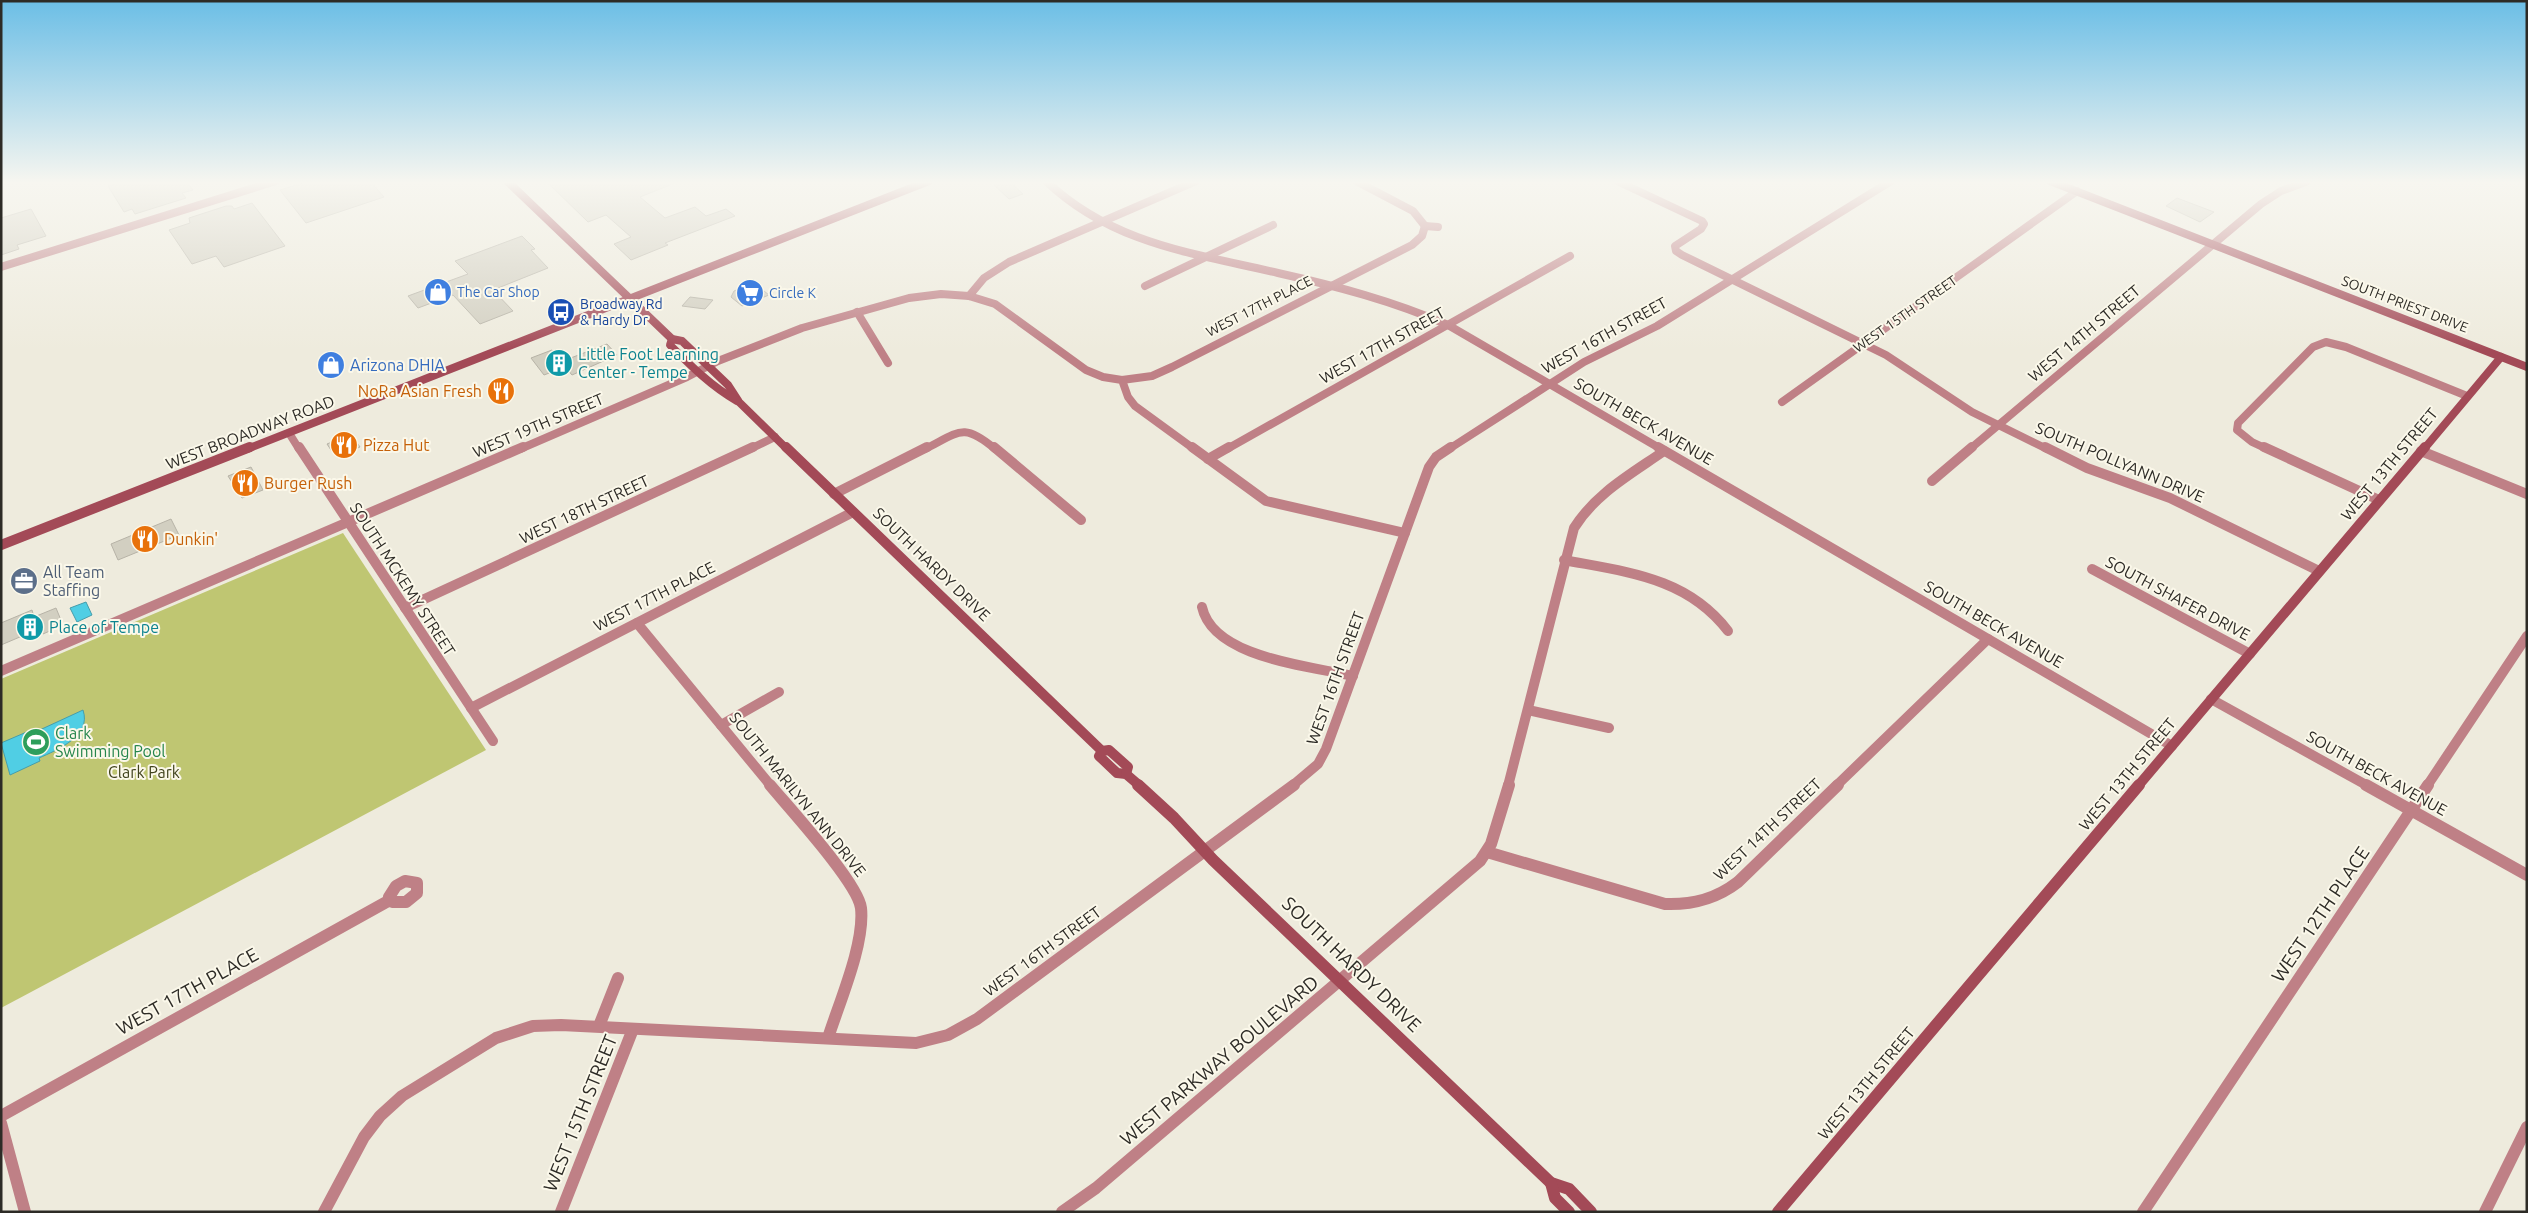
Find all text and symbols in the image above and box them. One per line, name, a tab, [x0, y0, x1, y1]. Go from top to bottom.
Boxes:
street label: WEST 17TH PLACE	[1203, 272, 1315, 340]
street label: WEST 15TH STREET	[1850, 272, 1960, 356]
street label: SOUTH PRIEST DRIVE	[2339, 272, 2471, 336]
shop icon: The Car Shop	[423, 277, 453, 307]
supermarket icon: Circle K	[735, 278, 765, 308]
street label: WEST 14TH STREET	[2024, 281, 2144, 385]
place label: The Car Shop	[457, 284, 540, 300]
place label: Circle K	[769, 285, 816, 301]
street label: WEST 16TH STREET	[1538, 293, 1670, 377]
place label: Broadway Rd & Hardy Dr	[580, 296, 663, 328]
bus stop icon: Broadway Rd & Hardy Dr	[546, 297, 576, 327]
street label: WEST 17TH STREET	[1316, 303, 1448, 387]
place label: Little Foot Learning Center - Tempe	[578, 345, 719, 381]
building icon: Little Foot Learning Center - Tempe	[544, 348, 574, 378]
shop icon: Arizona DHIA	[316, 350, 346, 380]
place label: Arizona DHIA	[350, 356, 445, 374]
street label: SOUTH BECK AVENUE	[1571, 374, 1717, 468]
restaurant icon: NoRa Asian Fresh	[486, 376, 516, 406]
place label: NoRa Asian Fresh	[358, 382, 482, 400]
street label: WEST 19TH STREET	[470, 389, 606, 461]
street label: WEST BROADWAY ROAD	[163, 391, 337, 473]
street label: WEST 13TH STREET	[2337, 404, 2441, 524]
street label: SOUTH POLLYANN DRIVE	[2033, 418, 2207, 506]
restaurant icon: Pizza Hut	[329, 430, 359, 460]
place label: Pizza Hut	[363, 436, 430, 454]
restaurant icon: Burger Rush	[230, 468, 260, 498]
street label: WEST 18TH STREET	[517, 471, 652, 547]
place label: Burger Rush	[264, 474, 352, 492]
street label: SOUTH MCKEMY STREET	[347, 499, 459, 659]
street label: SOUTH HARDY DRIVE	[870, 504, 994, 624]
restaurant icon: Dunkin'	[130, 524, 160, 554]
place label: Dunkin'	[164, 530, 218, 548]
street label: SOUTH SHAFER DRIVE	[2103, 552, 2253, 644]
street label: WEST 17TH PLACE	[590, 558, 718, 634]
place label: All Team Staffing	[43, 563, 104, 599]
office icon: All Team Staffing	[9, 566, 39, 596]
street label: SOUTH BECK AVENUE	[1921, 577, 2067, 671]
street label: WEST 16TH STREET	[1303, 609, 1368, 747]
building icon: Place of Tempe	[15, 612, 45, 642]
place label: Place of Tempe	[49, 618, 159, 636]
street label: SOUTH MARILYN ANN DRIVE	[726, 708, 870, 880]
street label: WEST 13TH STREET	[2075, 714, 2179, 834]
place label: Clark Swimming Pool	[55, 724, 165, 760]
sports icon: Clark Swimming Pool	[21, 727, 51, 757]
street label: SOUTH BECK AVENUE	[2304, 727, 2450, 819]
park label: Clark Park	[108, 763, 180, 781]
street label: WEST 14TH STREET	[1709, 774, 1825, 883]
street label: WEST 12TH PLACE	[2267, 842, 2373, 986]
street label: SOUTH HARDY DRIVE	[1278, 892, 1426, 1036]
street label: WEST 16TH STREET	[980, 902, 1104, 1000]
street label: WEST 17TH PLACE	[112, 943, 262, 1039]
street label: WEST PARKWAY BOULEVARD	[1115, 971, 1323, 1149]
street label: WEST 13TH STREET	[1814, 1023, 1918, 1143]
street label: WEST 15TH STREET	[539, 1031, 622, 1194]

